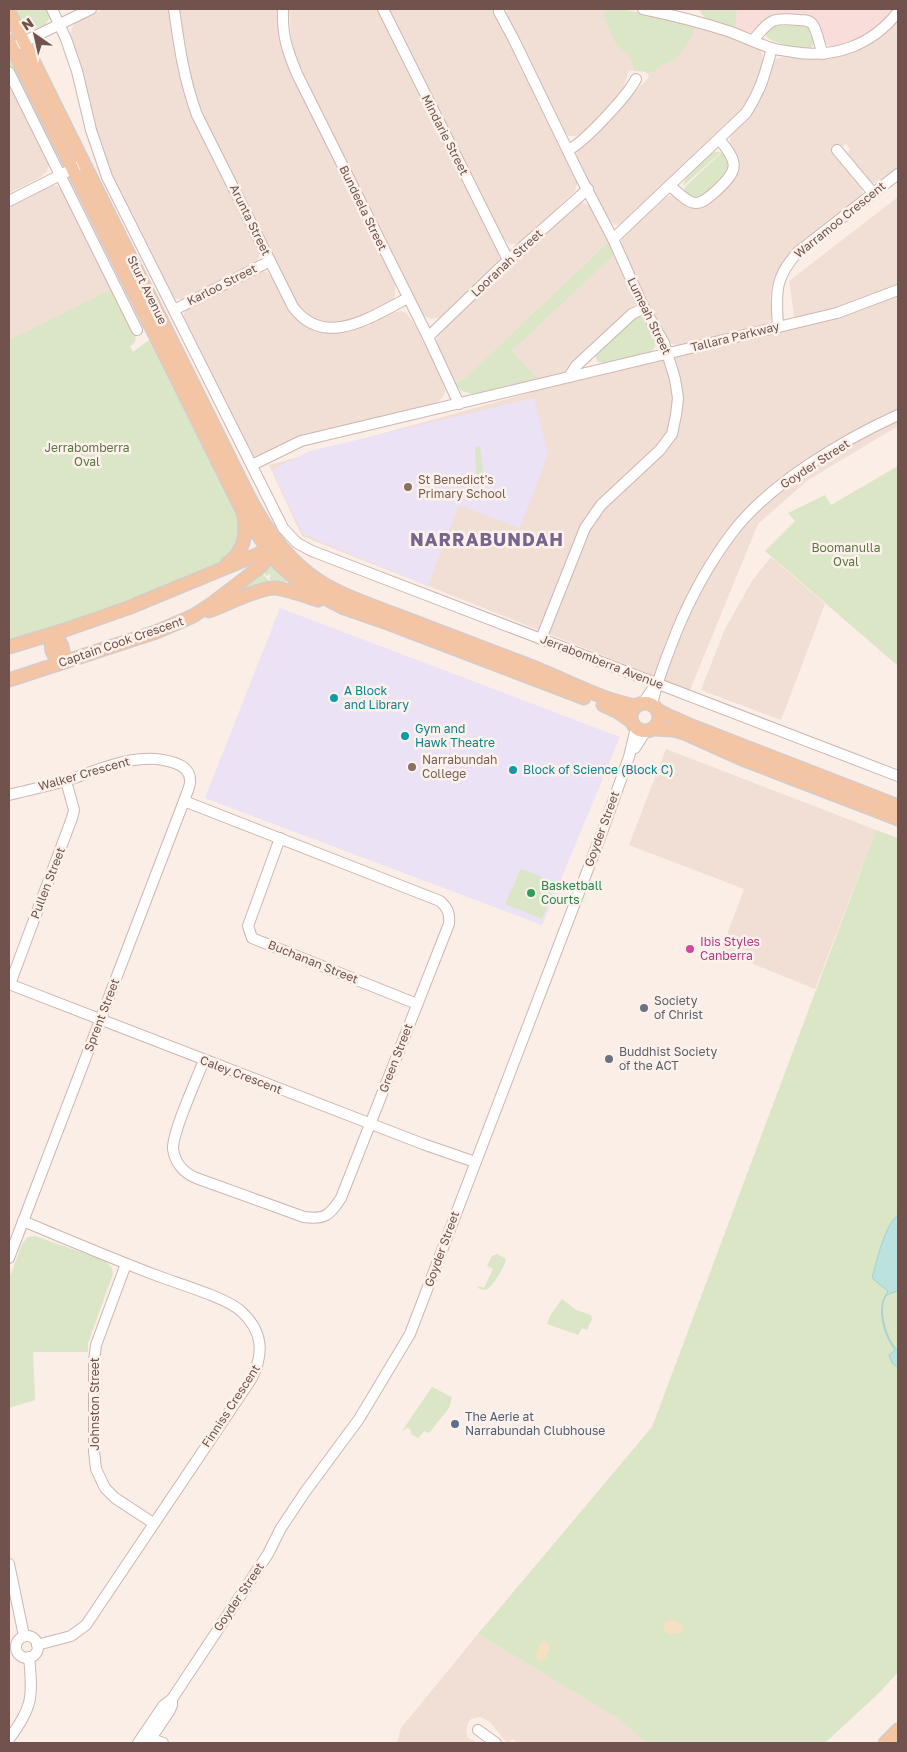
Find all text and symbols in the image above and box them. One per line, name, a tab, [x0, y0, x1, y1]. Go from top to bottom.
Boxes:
north arrow	[10, 10, 60, 60]
text: N	[18, 14, 37, 34]
street label: Mindarie Street	[419, 92, 472, 178]
street label: Bundeela Street	[336, 163, 391, 253]
street label: Warramoo Crescent	[791, 178, 889, 261]
street label: Arunta Street	[227, 182, 274, 258]
street label: Looranah Street	[468, 225, 546, 300]
street label: Sturt Avenue	[124, 253, 171, 327]
street label: Karloo Street	[184, 260, 259, 309]
street label: Lumeah Street	[624, 275, 675, 357]
street label: Tallara Parkway	[689, 318, 781, 355]
street label: Goyder Street	[777, 436, 852, 492]
park label: Jerrabomberra Oval	[44, 440, 130, 469]
place label: St Benedict's Primary School	[418, 472, 506, 501]
marker: St Benedict's Primary School	[402, 481, 414, 493]
district label: NARRABUNDAH	[410, 528, 564, 550]
park label: Boomanulla Oval	[812, 540, 880, 569]
street label: Captain Cook Crescent	[56, 613, 186, 670]
street label: Jerrabomberra Avenue	[539, 631, 666, 692]
place label: A Block and Library	[344, 683, 409, 712]
marker: A Block and Library	[328, 692, 340, 704]
place label: Gym and Hawk Theatre	[415, 721, 495, 750]
marker: Gym and Hawk Theatre	[399, 730, 411, 742]
place label: Narrabundah College	[422, 752, 497, 781]
street label: Walker Crescent	[36, 753, 132, 794]
marker: Narrabundah College	[406, 761, 418, 773]
place label: Block of Science (Block C)	[523, 762, 674, 777]
marker: Block of Science (Block C)	[507, 764, 519, 776]
street label: Goyder Street	[581, 789, 622, 869]
street label: Pullen Street	[27, 845, 68, 921]
place label: Basketball Courts	[541, 878, 602, 907]
marker: Basketball Courts	[525, 887, 537, 899]
place label: Ibis Styles Canberra	[700, 934, 760, 963]
street label: Buchanan Street	[266, 937, 361, 987]
marker: Ibis Styles Canberra	[684, 943, 696, 955]
street label: Sprent Street	[81, 976, 122, 1054]
place label: Society of Christ	[654, 993, 703, 1022]
marker: Society of Christ	[638, 1002, 650, 1014]
street label: Green Street	[375, 1021, 416, 1095]
place label: Buddhist Society of the ACT	[619, 1044, 717, 1073]
street label: Caley Crescent	[198, 1052, 285, 1097]
marker: Buddhist Society of the ACT	[603, 1053, 615, 1065]
street label: Goyder Street	[421, 1209, 462, 1289]
street label: Johnston Street	[87, 1357, 102, 1450]
street label: Finniss Crescent	[198, 1361, 263, 1450]
place label: The Aerie at Narrabundah Clubhouse	[465, 1409, 605, 1438]
marker: The Aerie at Narrabundah Clubhouse	[449, 1418, 461, 1430]
street label: Goyder Street	[210, 1559, 267, 1634]

